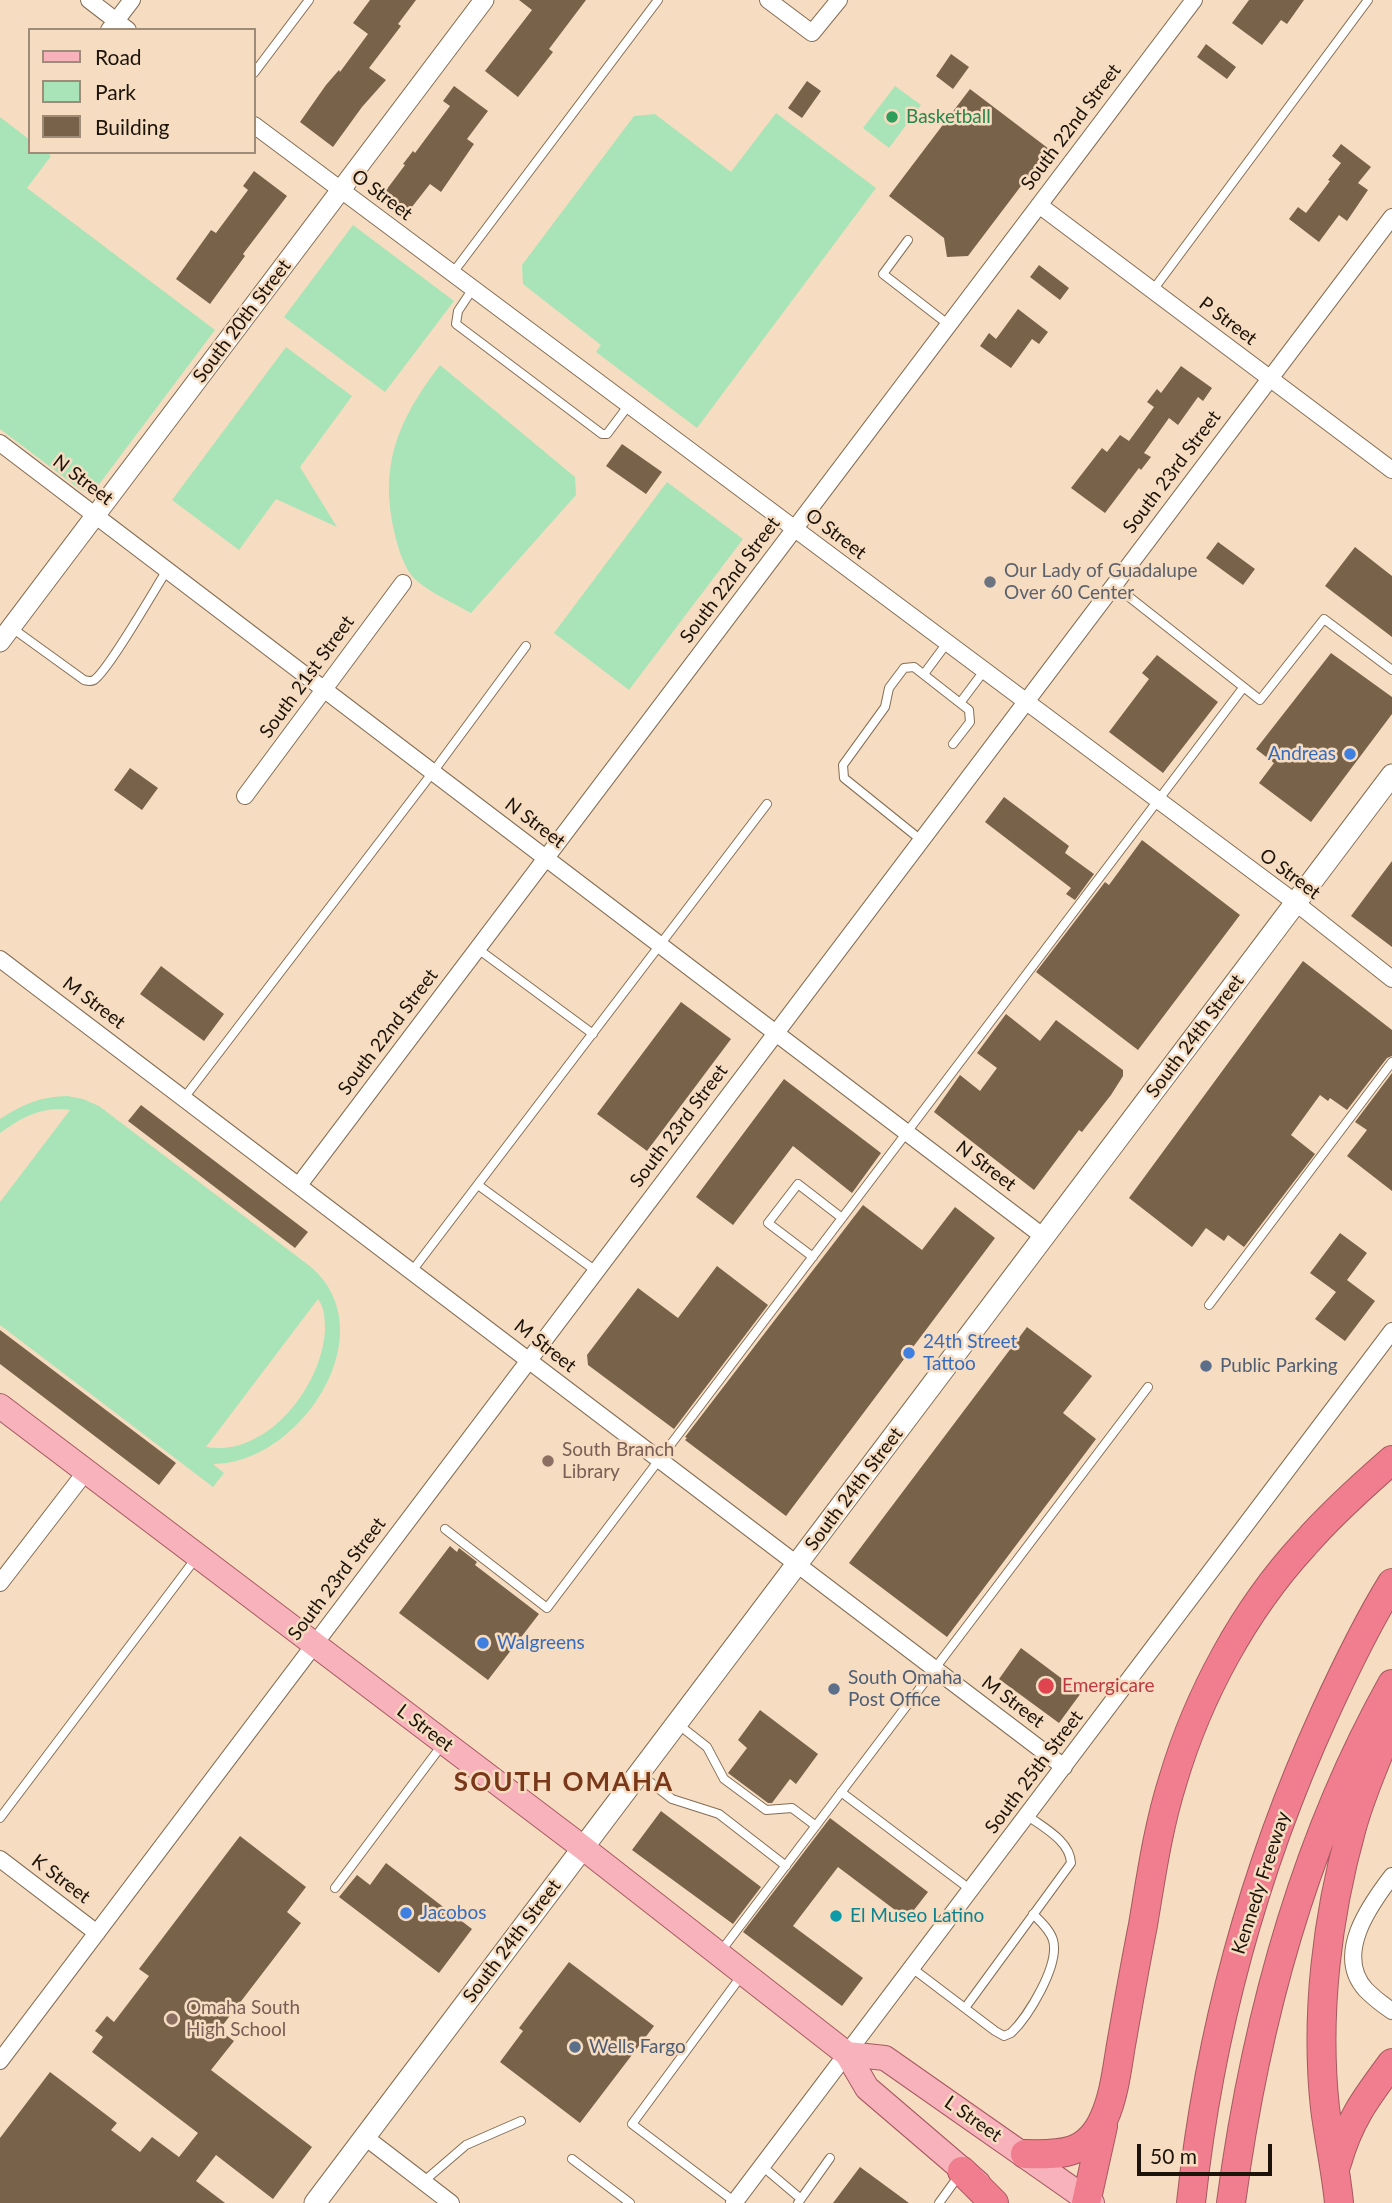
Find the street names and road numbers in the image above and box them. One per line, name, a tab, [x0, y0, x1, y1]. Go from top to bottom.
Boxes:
street label: South 22nd Street	[1016, 59, 1126, 195]
street label: O Street	[347, 165, 417, 225]
street label: South 20th Street	[188, 255, 296, 387]
street label: P Street	[1195, 292, 1261, 350]
street label: South 23rd Street	[1118, 406, 1226, 538]
street label: N Street	[48, 450, 118, 510]
street label: O Street	[801, 504, 871, 564]
street label: South 22nd Street	[675, 512, 785, 648]
street label: South 21st Street	[255, 611, 359, 743]
street label: N Street	[500, 793, 570, 853]
street label: O Street	[1255, 844, 1325, 904]
street label: South 22nd Street	[333, 964, 443, 1100]
street label: South 24th Street	[1141, 970, 1249, 1102]
street label: M Street	[58, 972, 130, 1034]
street label: South 23rd Street	[625, 1060, 733, 1192]
street label: N Street	[951, 1136, 1021, 1196]
street label: M Street	[509, 1315, 581, 1377]
street label: South 24th Street	[800, 1423, 908, 1555]
street label: South 23rd Street	[283, 1513, 391, 1645]
street label: M Street	[977, 1671, 1049, 1733]
street label: L Street	[392, 1699, 458, 1757]
street label: South 25th Street	[980, 1706, 1088, 1838]
street label: Kennedy Freeway	[1227, 1809, 1295, 1957]
street label: K Street	[27, 1850, 95, 1908]
street label: South 24th Street	[458, 1875, 566, 2007]
street label: L Street	[940, 2091, 1006, 2147]

